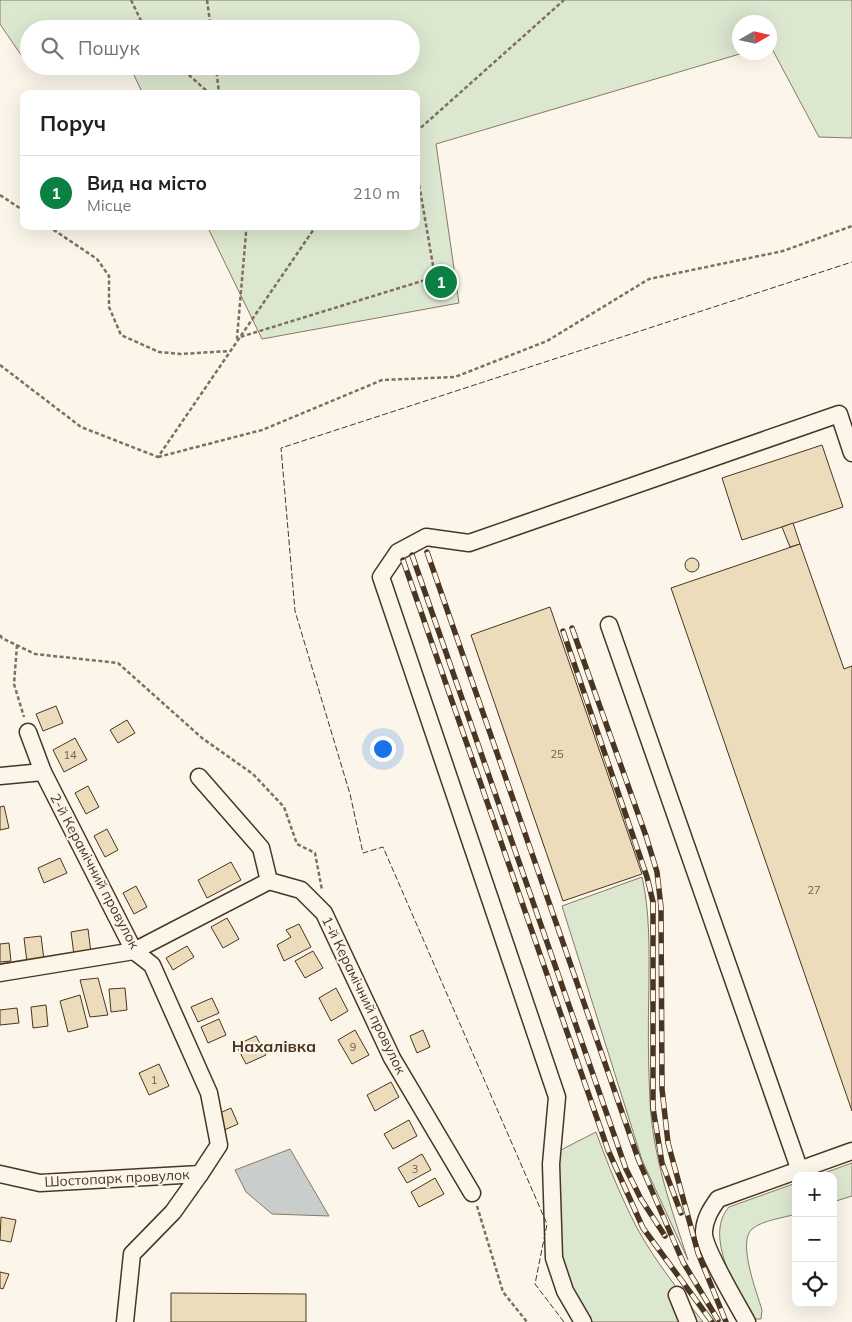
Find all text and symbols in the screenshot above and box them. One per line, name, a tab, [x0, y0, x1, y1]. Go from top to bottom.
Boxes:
north arrow	[732, 15, 777, 60]
search box	[20, 20, 420, 75]
icon: search	[38, 34, 66, 62]
text: Пошук	[78, 36, 140, 60]
text: Поруч	[40, 110, 106, 136]
text: Вид на місто	[87, 171, 207, 195]
text: 1	[51, 183, 61, 203]
text: 210 m	[353, 183, 400, 203]
text: Місце	[87, 195, 131, 215]
pin: 1	[425, 263, 457, 301]
your location	[370, 736, 396, 762]
house number: 25	[550, 747, 564, 761]
house number: 14	[63, 748, 77, 762]
street label: 2-й Керамічний провулок	[46, 790, 144, 952]
house number: 27	[807, 883, 821, 897]
street label: 1-й Керамічний провулок	[318, 913, 410, 1077]
district label: Нахалівка	[232, 1036, 316, 1056]
house number: 9	[350, 1040, 356, 1054]
house number: 1	[151, 1073, 157, 1087]
house number: 3	[412, 1162, 418, 1176]
street label: Шостопарк провулок	[44, 1165, 190, 1191]
map controls	[792, 1172, 837, 1307]
button: +	[792, 1172, 837, 1217]
button: −	[792, 1217, 837, 1262]
button: locate	[792, 1262, 837, 1307]

